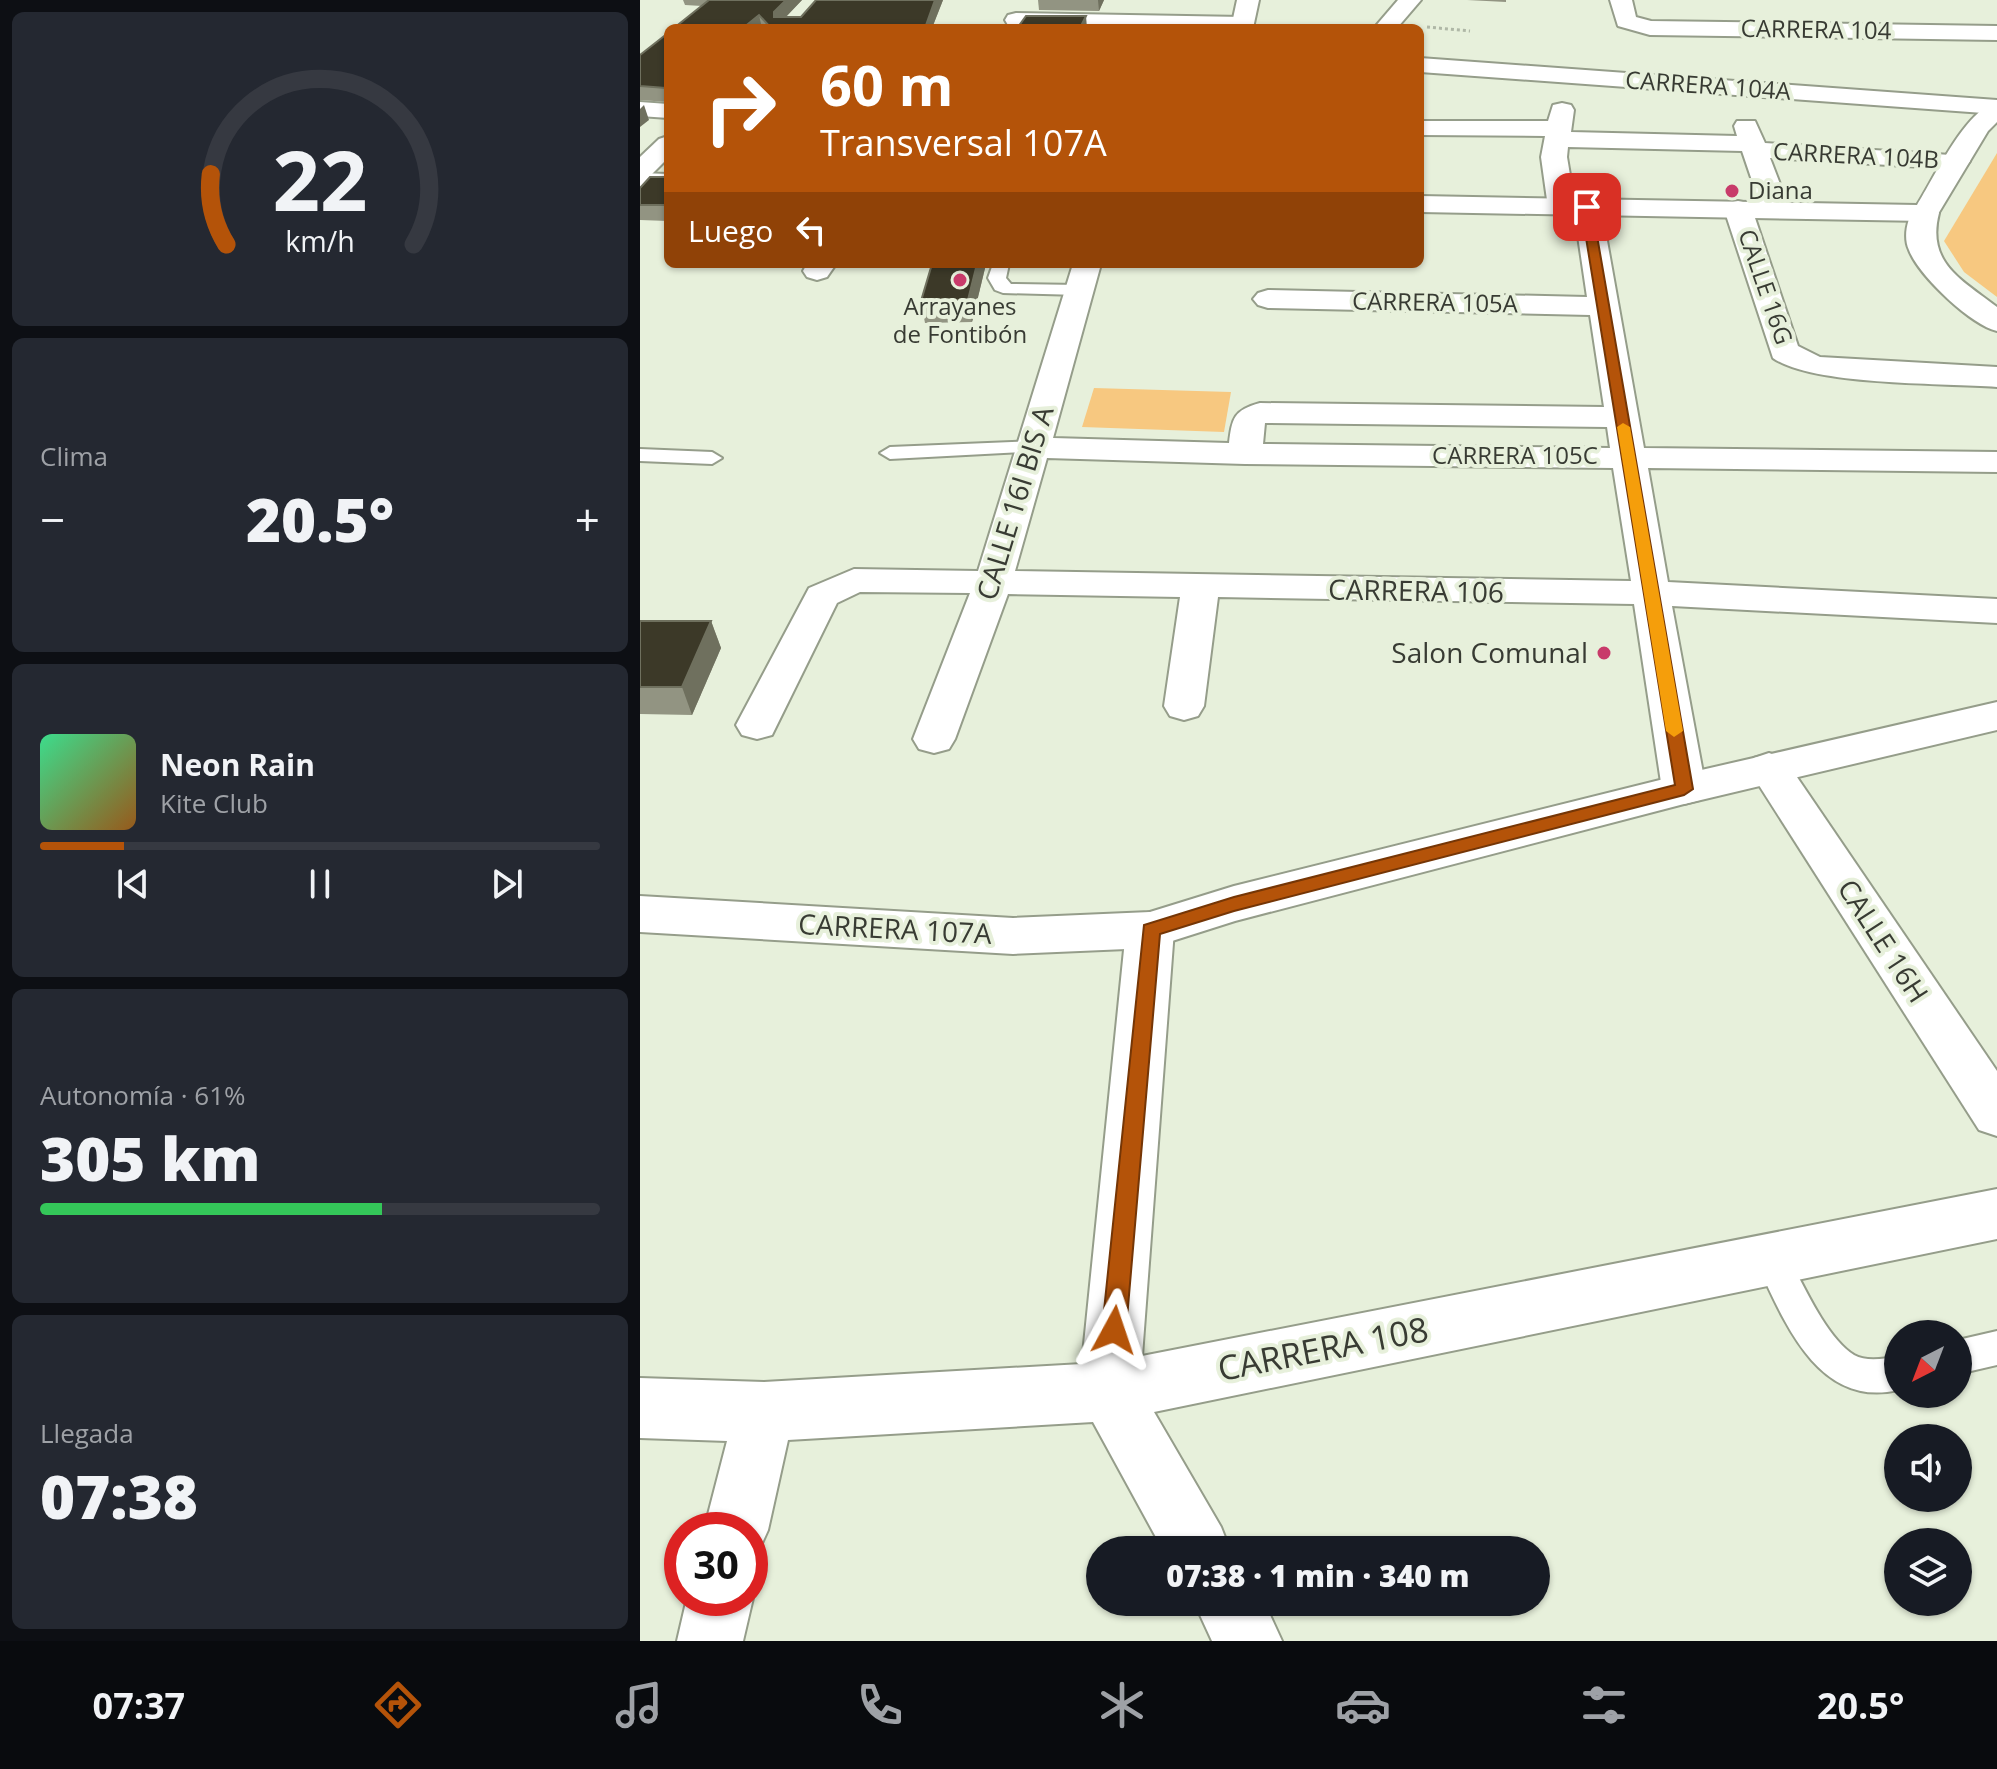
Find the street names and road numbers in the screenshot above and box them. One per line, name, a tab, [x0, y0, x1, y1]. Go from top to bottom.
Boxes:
street label: CARRERA 104	[1740, 11, 1892, 46]
street label: CARRERA 104A	[1624, 62, 1793, 107]
street label: CARRERA 104B	[1772, 134, 1940, 175]
street label: CALLE 16G	[1731, 224, 1802, 349]
street label: CARRERA 105A	[1352, 284, 1519, 319]
street label: CALLE 16I BIS A	[967, 401, 1062, 604]
street label: CARRERA 105C	[1432, 438, 1598, 471]
street label: CARRERA 106	[1328, 569, 1504, 611]
street label: CALLE 16H	[1830, 871, 1938, 1010]
street label: CARRERA 107A	[797, 904, 993, 952]
street label: CARRERA 108	[1214, 1305, 1432, 1391]

